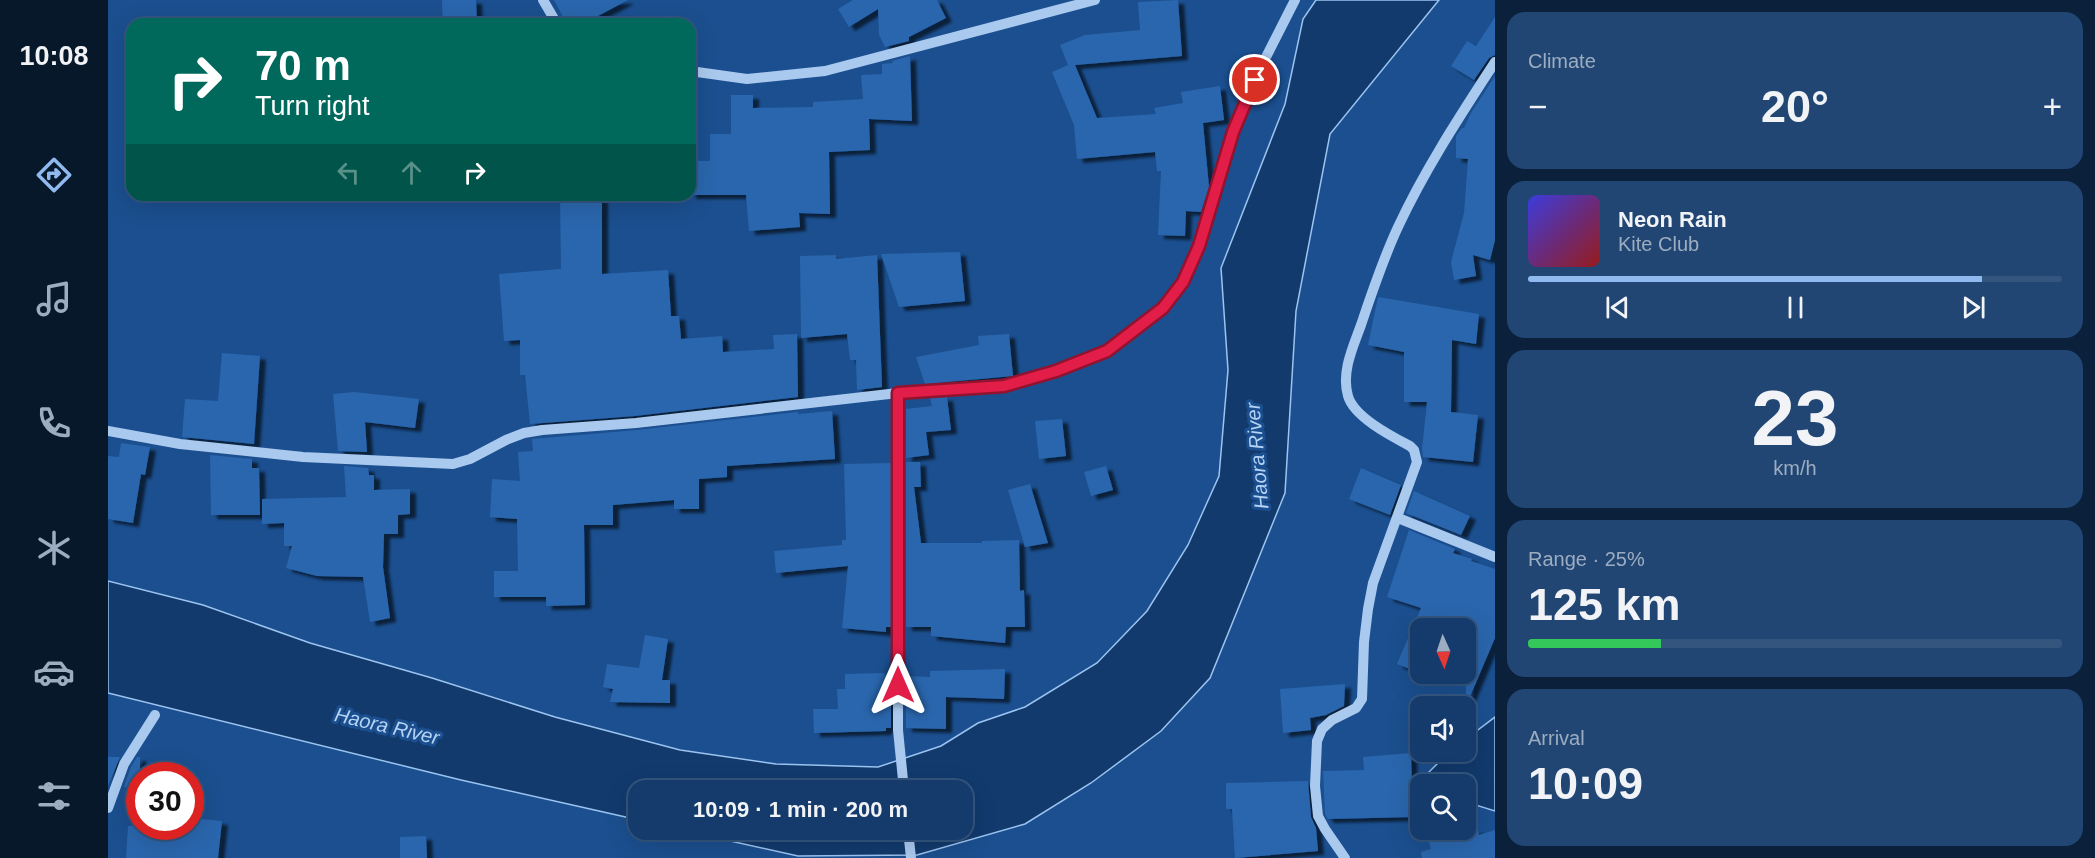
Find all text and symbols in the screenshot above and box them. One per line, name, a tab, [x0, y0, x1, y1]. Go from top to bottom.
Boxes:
text: 10:08	[19, 41, 89, 71]
icon: right	[156, 42, 234, 120]
text: 70 m	[255, 42, 351, 89]
text: Climate	[1528, 50, 1596, 72]
pin	[1229, 54, 1280, 105]
icon: arrive	[1238, 63, 1271, 96]
text: 20°	[1761, 81, 1829, 132]
text: −	[1528, 88, 1547, 125]
text: +	[2043, 88, 2062, 125]
text: Turn right	[255, 91, 370, 121]
icon: directions	[33, 154, 75, 196]
icon: left	[332, 156, 365, 189]
icon: ahead	[395, 156, 428, 189]
icon: right	[458, 156, 491, 189]
text: Neon Rain	[1618, 207, 1727, 232]
text: Kite Club	[1618, 233, 1699, 255]
icon: music	[33, 278, 75, 320]
icon: previous	[1601, 291, 1634, 324]
icon: pause	[1779, 291, 1812, 324]
icon: next	[1957, 291, 1990, 324]
text: 23	[1752, 374, 1838, 462]
water label: Haora River	[1241, 401, 1273, 510]
icon: phone	[33, 402, 75, 444]
text: km/h	[1773, 457, 1817, 479]
icon: climate	[33, 527, 75, 569]
text: Range · 25%	[1528, 548, 1645, 570]
text: 125 km	[1528, 579, 1681, 630]
north arrow	[1410, 618, 1476, 684]
map controls	[1410, 618, 1476, 840]
icon: car	[33, 651, 75, 693]
position arrow	[866, 653, 930, 717]
button: sound	[1410, 696, 1476, 762]
water label: Haora River	[333, 703, 443, 749]
text: Arrival	[1528, 727, 1585, 749]
text: 10:09	[1528, 758, 1643, 809]
speed limit sign: 30	[126, 762, 204, 840]
button: search	[1410, 774, 1476, 840]
icon: filters	[33, 775, 75, 817]
text: 10:09 · 1 min · 200 m	[693, 797, 908, 822]

